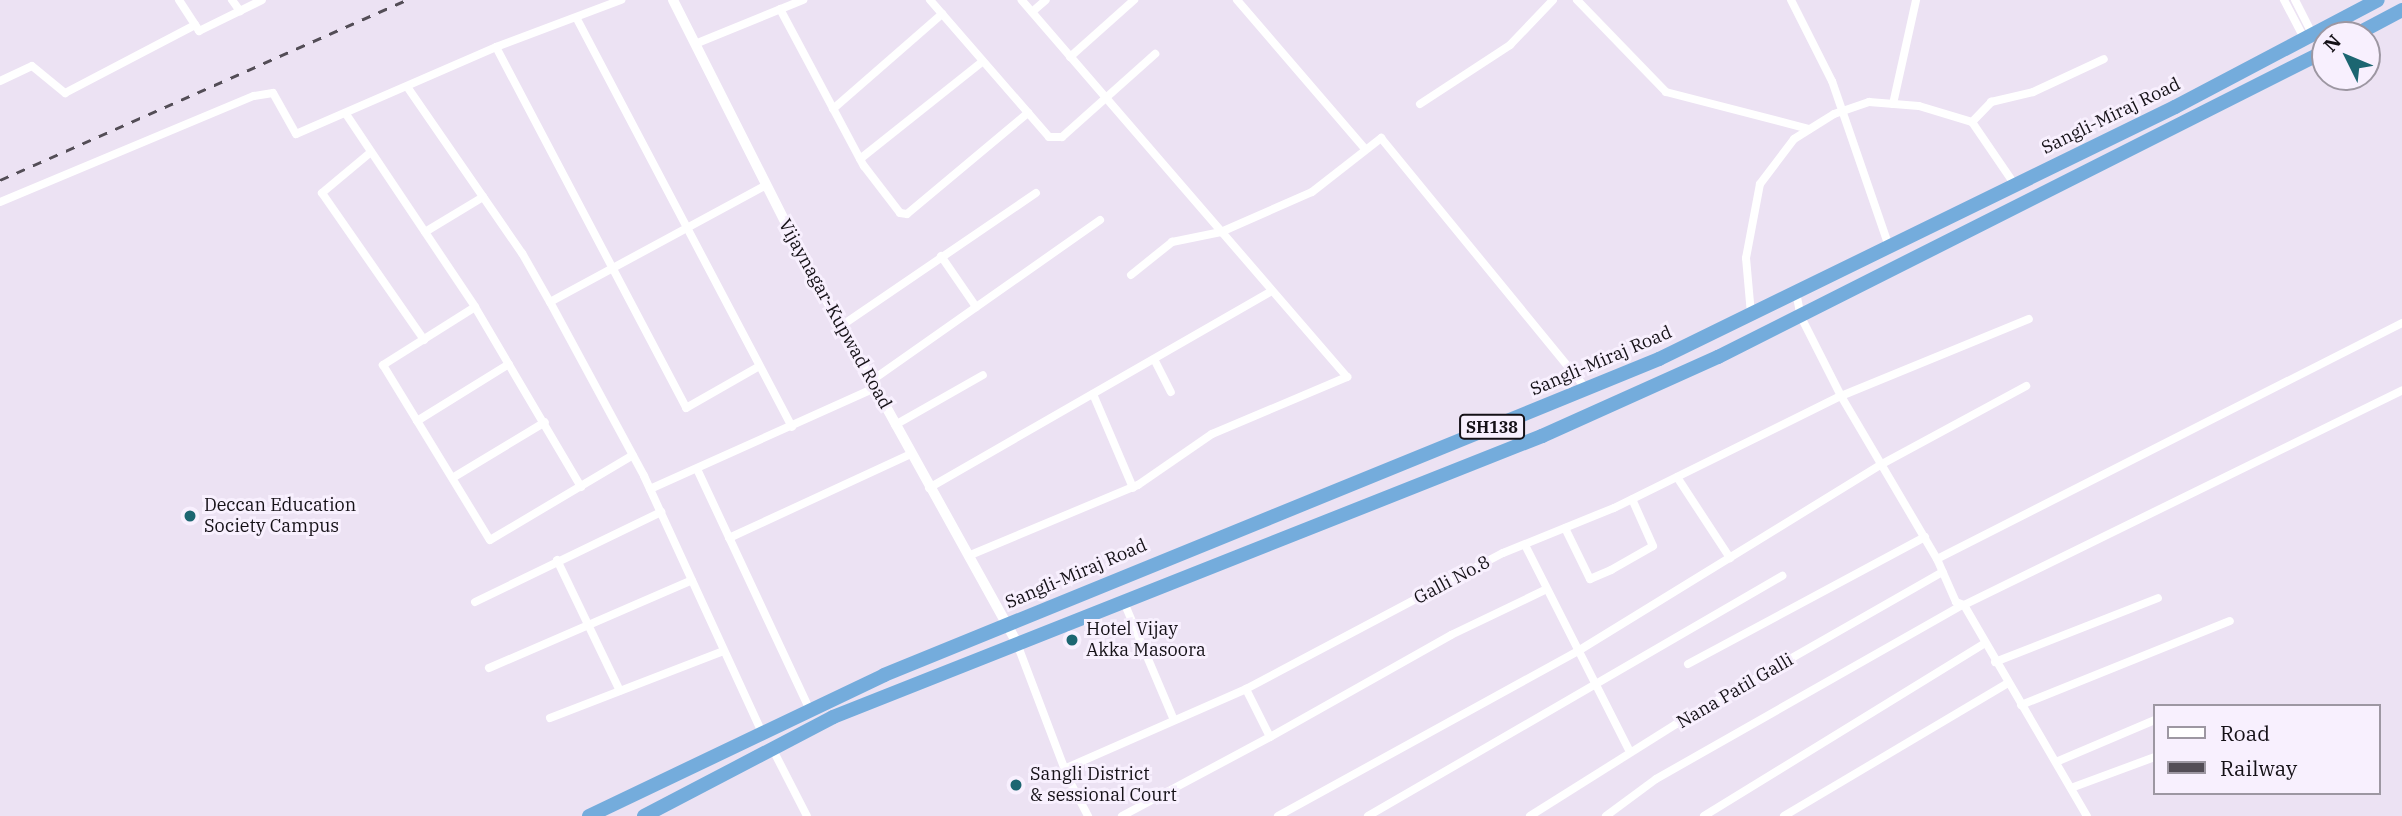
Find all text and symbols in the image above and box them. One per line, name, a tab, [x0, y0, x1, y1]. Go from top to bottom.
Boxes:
north arrow	[2311, 21, 2381, 91]
text: N	[2318, 29, 2346, 57]
street label: Sangli-Miraj Road	[2038, 73, 2184, 159]
street label: Vijaynagar-Kupwad Road	[774, 215, 896, 413]
street label: Sangli-Miraj Road	[1527, 321, 1675, 401]
road number: SH138	[1459, 414, 1525, 440]
place label: Deccan Education Society Campus	[204, 495, 356, 538]
marker: Deccan Education Society Campus	[182, 508, 198, 524]
street label: Sangli-Miraj Road	[1002, 534, 1150, 614]
street label: Galli No.8	[1410, 551, 1494, 609]
place label: Hotel Vijay Akka Masoora	[1086, 619, 1206, 662]
marker: Hotel Vijay Akka Masoora	[1064, 632, 1080, 648]
street label: Nana Patil Galli	[1673, 649, 1797, 733]
legend	[2154, 704, 2381, 795]
text: Road	[2220, 719, 2270, 747]
text: Railway	[2220, 754, 2297, 782]
place label: Sangli District & sessional Court	[1030, 764, 1177, 806]
marker: Sangli District & sessional Court	[1008, 777, 1024, 793]

